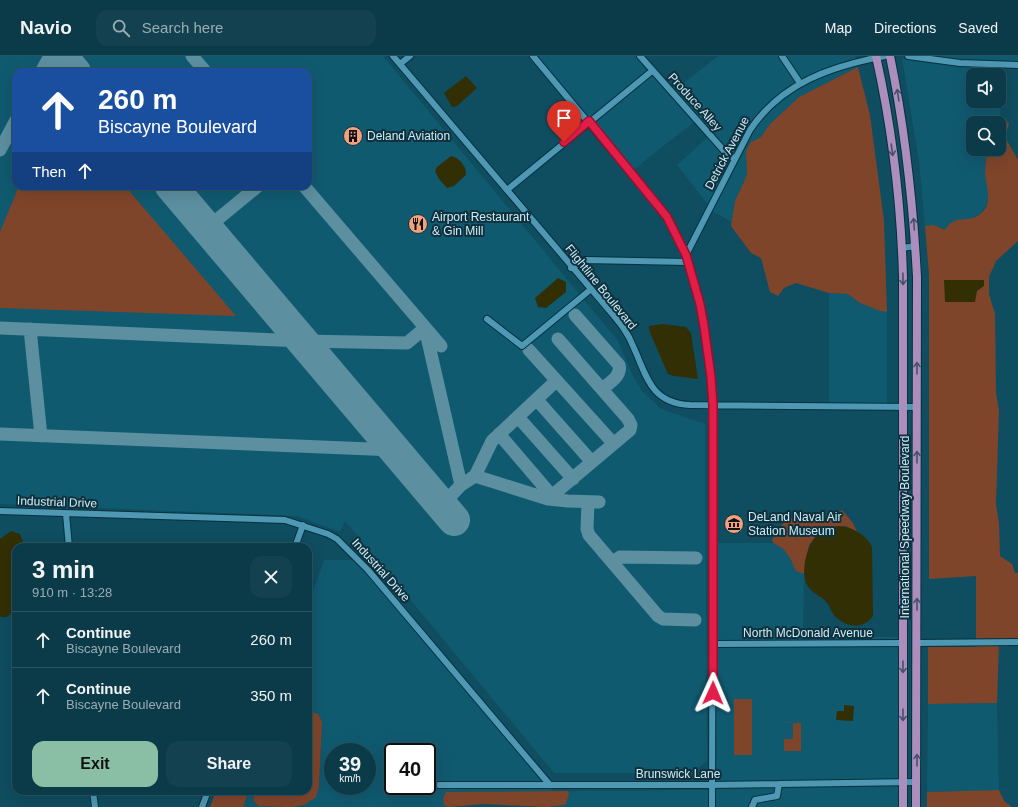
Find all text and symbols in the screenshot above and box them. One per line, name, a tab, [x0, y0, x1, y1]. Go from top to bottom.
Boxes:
search box	[96, 10, 376, 46]
text: Navio	[20, 17, 72, 38]
icon: search	[110, 17, 132, 39]
text: Search here	[142, 19, 223, 36]
text: Map	[825, 20, 852, 36]
text: Directions	[874, 20, 936, 36]
text: Saved	[958, 20, 998, 36]
map controls	[966, 68, 1006, 156]
button: sound	[966, 68, 1006, 108]
street label: Produce Alley	[665, 70, 725, 134]
icon: ahead	[32, 84, 84, 136]
text: 260 m	[98, 84, 177, 115]
one-way arrow	[893, 89, 901, 102]
pin	[547, 101, 581, 142]
icon: arrive	[553, 107, 575, 129]
street label: Detrick Avenue	[702, 114, 752, 192]
button: search	[966, 116, 1006, 156]
text: Biscayne Boulevard	[98, 117, 257, 137]
building icon: Deland Aviation	[342, 125, 364, 147]
place label: Deland Aviation	[367, 129, 450, 143]
one-way arrow	[888, 143, 896, 156]
icon: ahead	[74, 160, 96, 182]
text: Then	[32, 163, 66, 180]
place label: Airport Restaurant & Gin Mill	[432, 210, 530, 238]
restaurant icon: Airport Restaurant & Gin Mill	[407, 213, 429, 235]
one-way arrow	[911, 218, 918, 231]
street label: Flightline Boulevard	[562, 242, 640, 332]
one-way arrow	[900, 272, 907, 285]
one-way arrow	[914, 362, 921, 375]
street label: International Speedway Boulevard	[898, 436, 912, 618]
one-way arrow	[913, 451, 921, 464]
street label: Industrial Drive	[17, 494, 98, 510]
place label: DeLand Naval Air Station Museum	[748, 510, 841, 538]
museum icon: DeLand Naval Air Station Museum	[723, 513, 745, 535]
street label: Industrial Drive	[349, 536, 413, 605]
text: 3 min	[32, 556, 95, 583]
button: close	[250, 556, 292, 598]
text: 910 m · 13:28	[32, 585, 112, 600]
one-way arrow	[913, 598, 921, 611]
text: Continue	[66, 624, 131, 641]
street label: North McDonald Avenue	[743, 626, 873, 640]
icon: ahead	[32, 629, 54, 651]
text: 260 m	[250, 631, 292, 648]
text: Biscayne Boulevard	[66, 641, 181, 656]
one-way arrow	[899, 660, 907, 673]
position arrow	[692, 672, 734, 714]
text: Continue	[66, 680, 131, 697]
icon: ahead	[32, 685, 54, 707]
text: 350 m	[250, 687, 292, 704]
text: Biscayne Boulevard	[66, 697, 181, 712]
one-way arrow	[899, 708, 907, 721]
button: Exit	[32, 741, 158, 787]
button: Share	[166, 741, 292, 787]
speed limit sign: 40	[384, 743, 436, 795]
text: 39	[339, 753, 361, 775]
one-way arrow	[913, 754, 921, 767]
street label: Brunswick Lane	[636, 767, 721, 781]
text: km/h	[339, 773, 361, 784]

